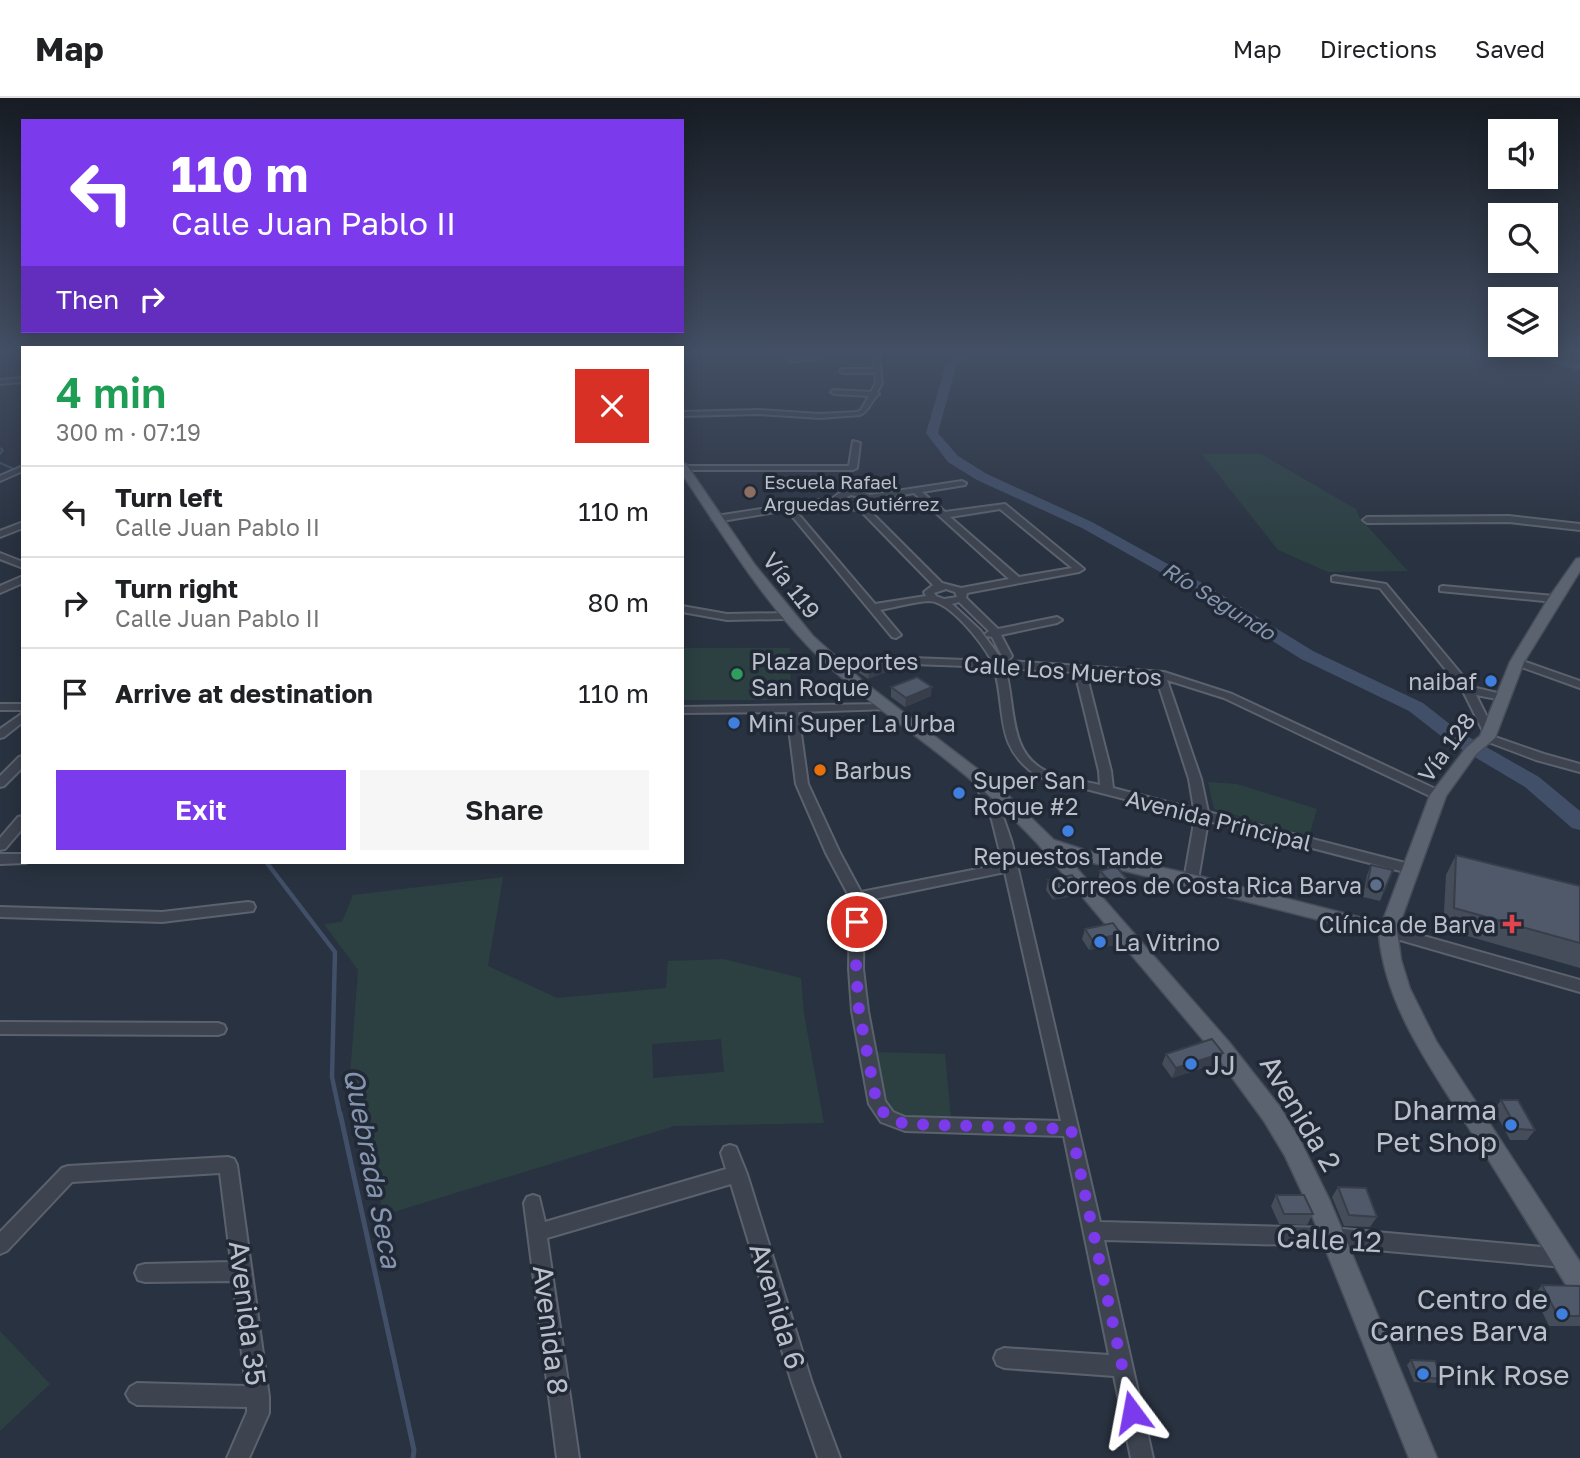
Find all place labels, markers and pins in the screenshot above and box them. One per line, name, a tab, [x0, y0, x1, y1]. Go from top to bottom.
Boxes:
place label: Escuela Rafael Arguedas Gutiérrez	[764, 470, 939, 515]
marker: Escuela Rafael Arguedas Gutiérrez	[742, 484, 758, 500]
place label: Plaza Deportes San Roque	[751, 647, 918, 701]
marker: Plaza Deportes San Roque	[729, 666, 745, 682]
place label: naibaf	[1408, 667, 1477, 695]
marker: naibaf	[1483, 673, 1499, 689]
place label: Mini Super La Urba	[748, 709, 956, 737]
marker: Mini Super La Urba	[726, 715, 742, 731]
place label: Barbus	[834, 756, 912, 784]
marker: Barbus	[812, 762, 828, 778]
place label: Super San Roque #2	[973, 766, 1086, 820]
marker: Super San Roque #2	[951, 785, 967, 801]
marker: Repuestos Tande	[1060, 823, 1076, 839]
place label: Repuestos Tande	[973, 842, 1163, 870]
place label: Correos de Costa Rica Barva	[1051, 871, 1362, 899]
marker: Correos de Costa Rica Barva	[1368, 877, 1384, 893]
pin	[827, 892, 887, 952]
place label: Clínica de Barva	[1319, 910, 1496, 938]
marker: Clínica de Barva	[1502, 914, 1522, 934]
place label: La Vitrino	[1114, 928, 1220, 956]
marker: La Vitrino	[1092, 934, 1108, 950]
place label: JJ	[1205, 1048, 1236, 1081]
marker: JJ	[1183, 1056, 1199, 1072]
place label: Dharma Pet Shop	[1375, 1093, 1497, 1158]
marker: Dharma Pet Shop	[1503, 1117, 1519, 1133]
place label: Centro de Carnes Barva	[1370, 1282, 1548, 1347]
marker: Centro de Carnes Barva	[1554, 1306, 1570, 1322]
place label: Pink Rose	[1437, 1358, 1570, 1391]
marker: Pink Rose	[1415, 1366, 1431, 1382]

